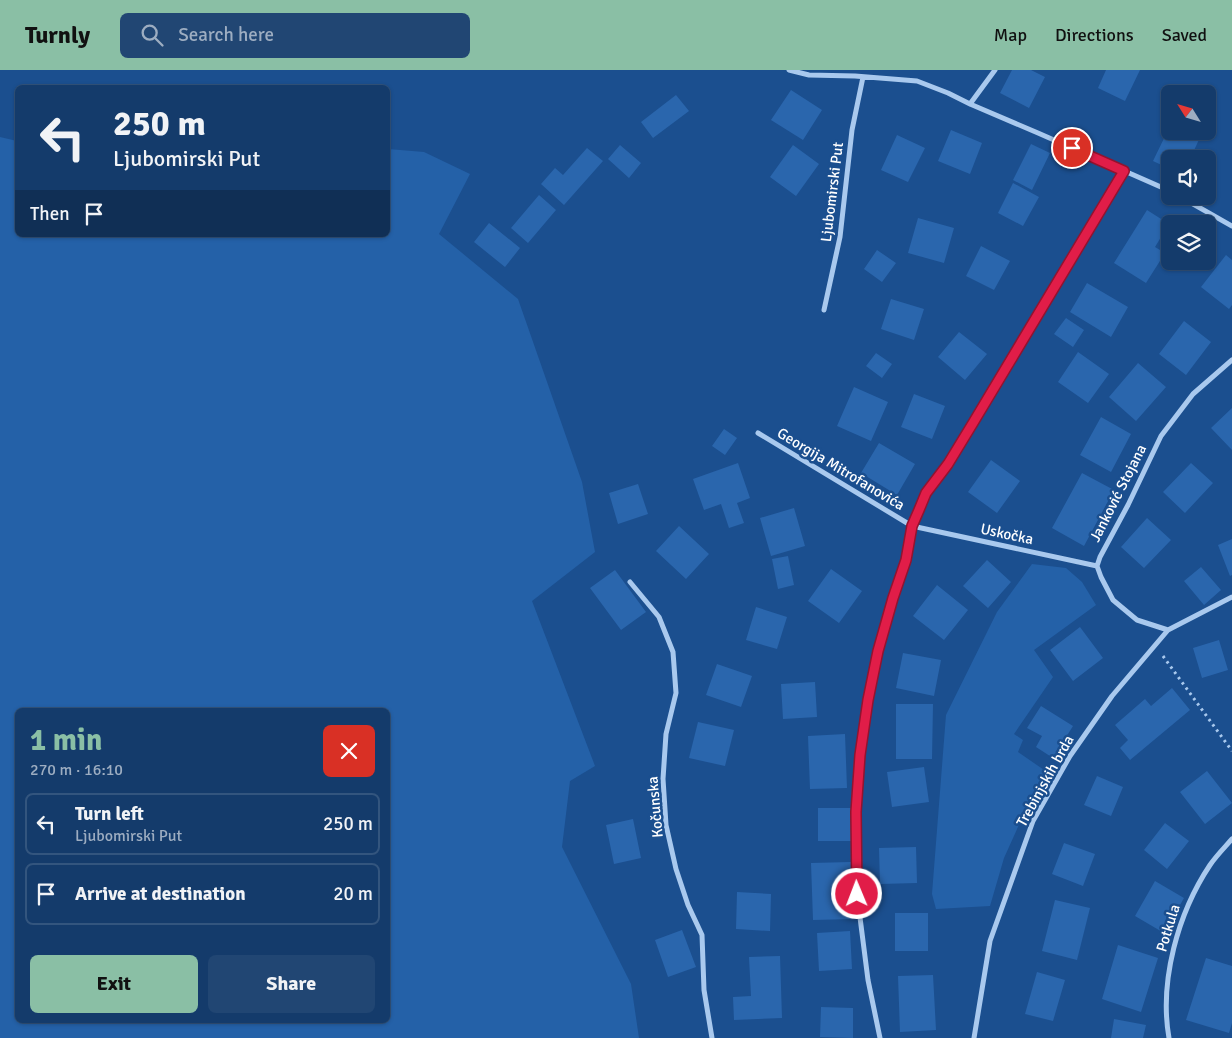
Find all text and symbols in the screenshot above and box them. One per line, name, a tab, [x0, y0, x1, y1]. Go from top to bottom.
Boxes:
search box	[120, 13, 470, 58]
text: Turnly	[25, 20, 90, 50]
icon: search	[138, 21, 166, 49]
text: Search here	[178, 23, 274, 47]
text: Map	[994, 24, 1027, 46]
text: Directions	[1055, 24, 1134, 46]
text: Saved	[1162, 24, 1207, 46]
north arrow	[1161, 85, 1216, 140]
map controls	[1161, 85, 1216, 270]
text: 250 m	[113, 102, 206, 145]
icon: left	[30, 105, 95, 170]
pin	[1051, 127, 1093, 169]
icon: arrive	[1058, 134, 1086, 162]
street label: Ljubomirski Put	[817, 141, 847, 243]
text: Ljubomirski Put	[113, 145, 260, 172]
button: sound	[1161, 150, 1216, 205]
icon: arrive	[80, 200, 108, 228]
text: Then	[30, 202, 70, 226]
button: layers	[1161, 215, 1216, 270]
street label: Georgija Mitrofanovića	[774, 424, 908, 514]
street label: Janković Stojana	[1086, 441, 1150, 545]
street label: Uskočka	[979, 520, 1035, 548]
text: 1 min	[30, 722, 102, 759]
button: close	[323, 725, 375, 777]
street label: Trebinjskih brda	[1012, 732, 1078, 830]
text: 270 m · 16:10	[30, 760, 123, 780]
street label: Kočunska	[643, 776, 667, 838]
text: Turn left	[75, 802, 144, 826]
icon: left	[32, 810, 60, 838]
text: 250 m	[323, 812, 373, 836]
text: Ljubomirski Put	[75, 826, 182, 846]
position arrow	[830, 867, 882, 919]
icon: arrive	[32, 880, 60, 908]
text: Arrive at destination	[75, 882, 246, 906]
text: 20 m	[333, 882, 373, 906]
street label: Potkula	[1152, 902, 1184, 954]
button: Exit	[30, 955, 198, 1013]
button: Share	[208, 955, 375, 1013]

